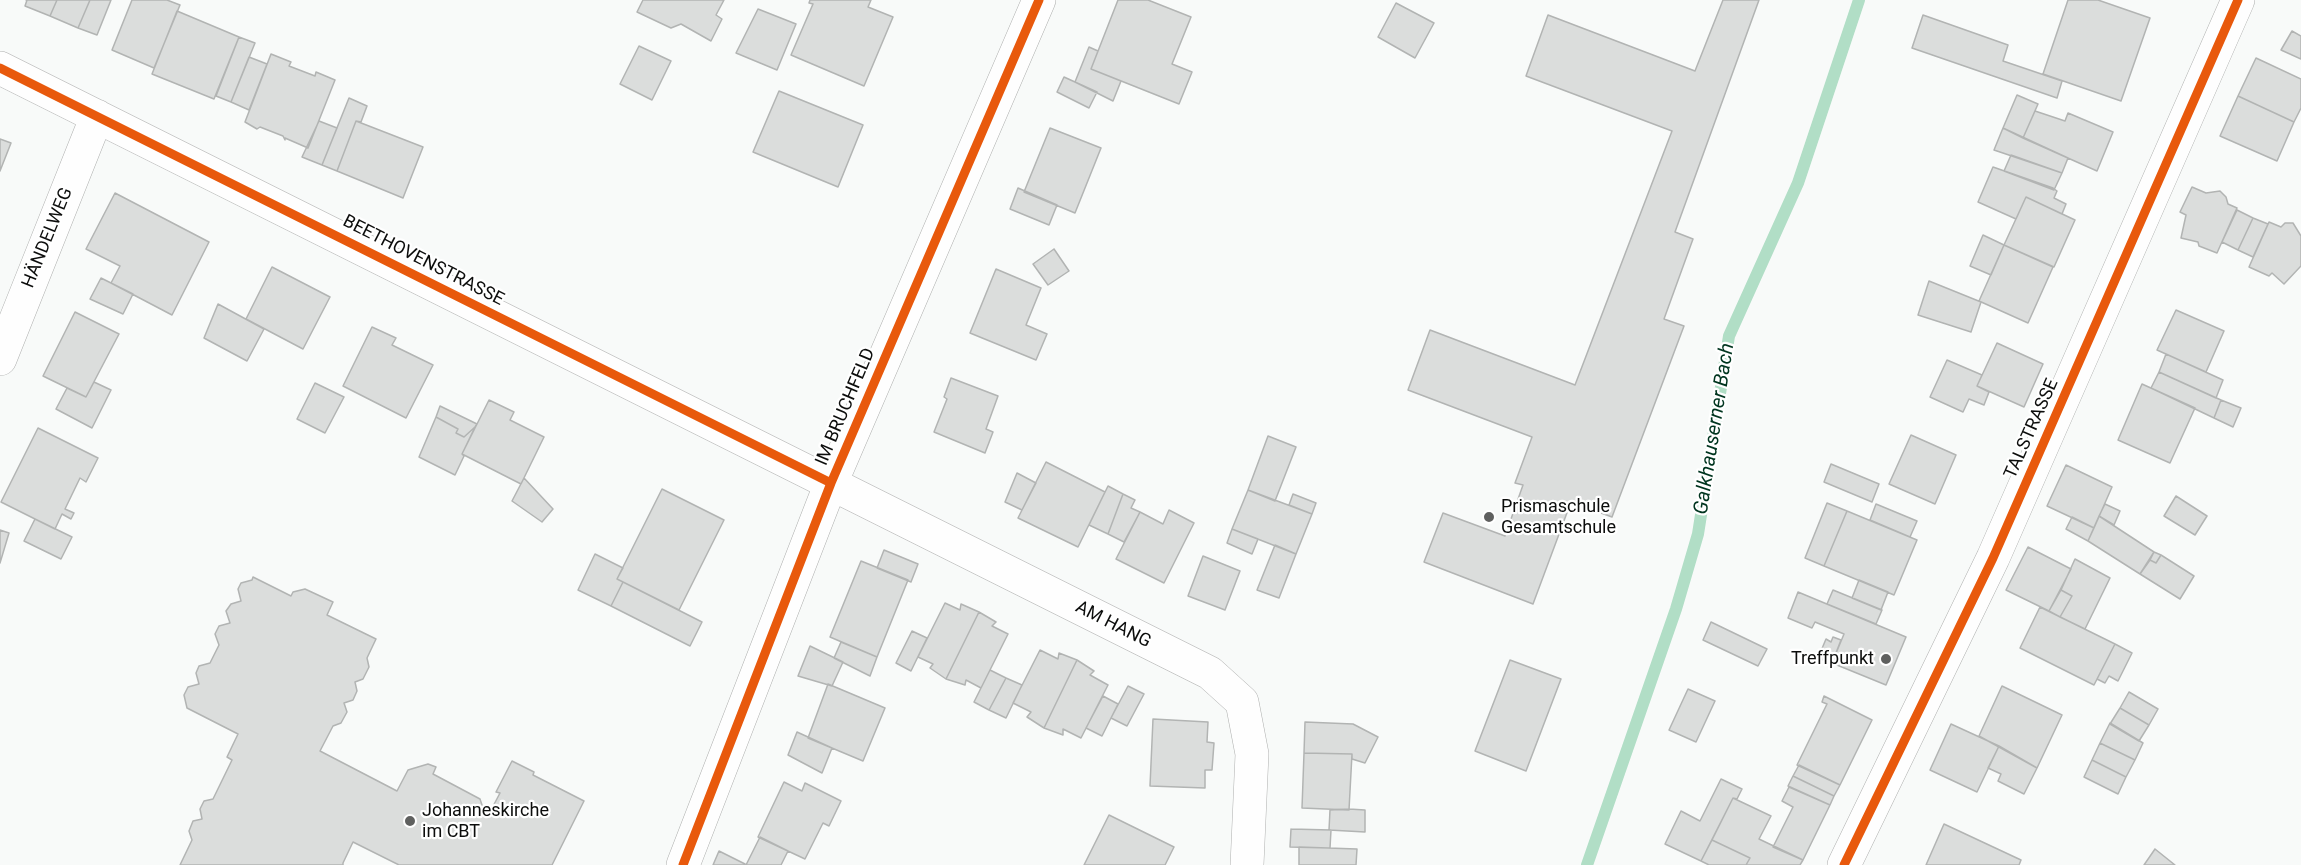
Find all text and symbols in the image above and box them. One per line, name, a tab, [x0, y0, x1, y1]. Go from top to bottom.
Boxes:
street label: HÄNDELWEG	[18, 185, 78, 291]
street label: BEETHOVENSTRASSE	[339, 211, 507, 311]
water label: Galkhauserner Bach	[1690, 342, 1740, 516]
street label: IM BRUCHFELD	[812, 345, 880, 469]
street label: TALSTRASSE	[2000, 376, 2064, 482]
place label: Prismaschule Gesamtschule	[1501, 496, 1616, 538]
marker: Prismaschule Gesamtschule	[1482, 510, 1496, 524]
street label: AM HANG	[1072, 597, 1154, 653]
place label: Treffpunkt	[1791, 648, 1874, 670]
marker: Treffpunkt	[1879, 652, 1893, 666]
place label: Johanneskirche im CBT	[422, 800, 549, 842]
marker: Johanneskirche im CBT	[403, 814, 417, 828]

